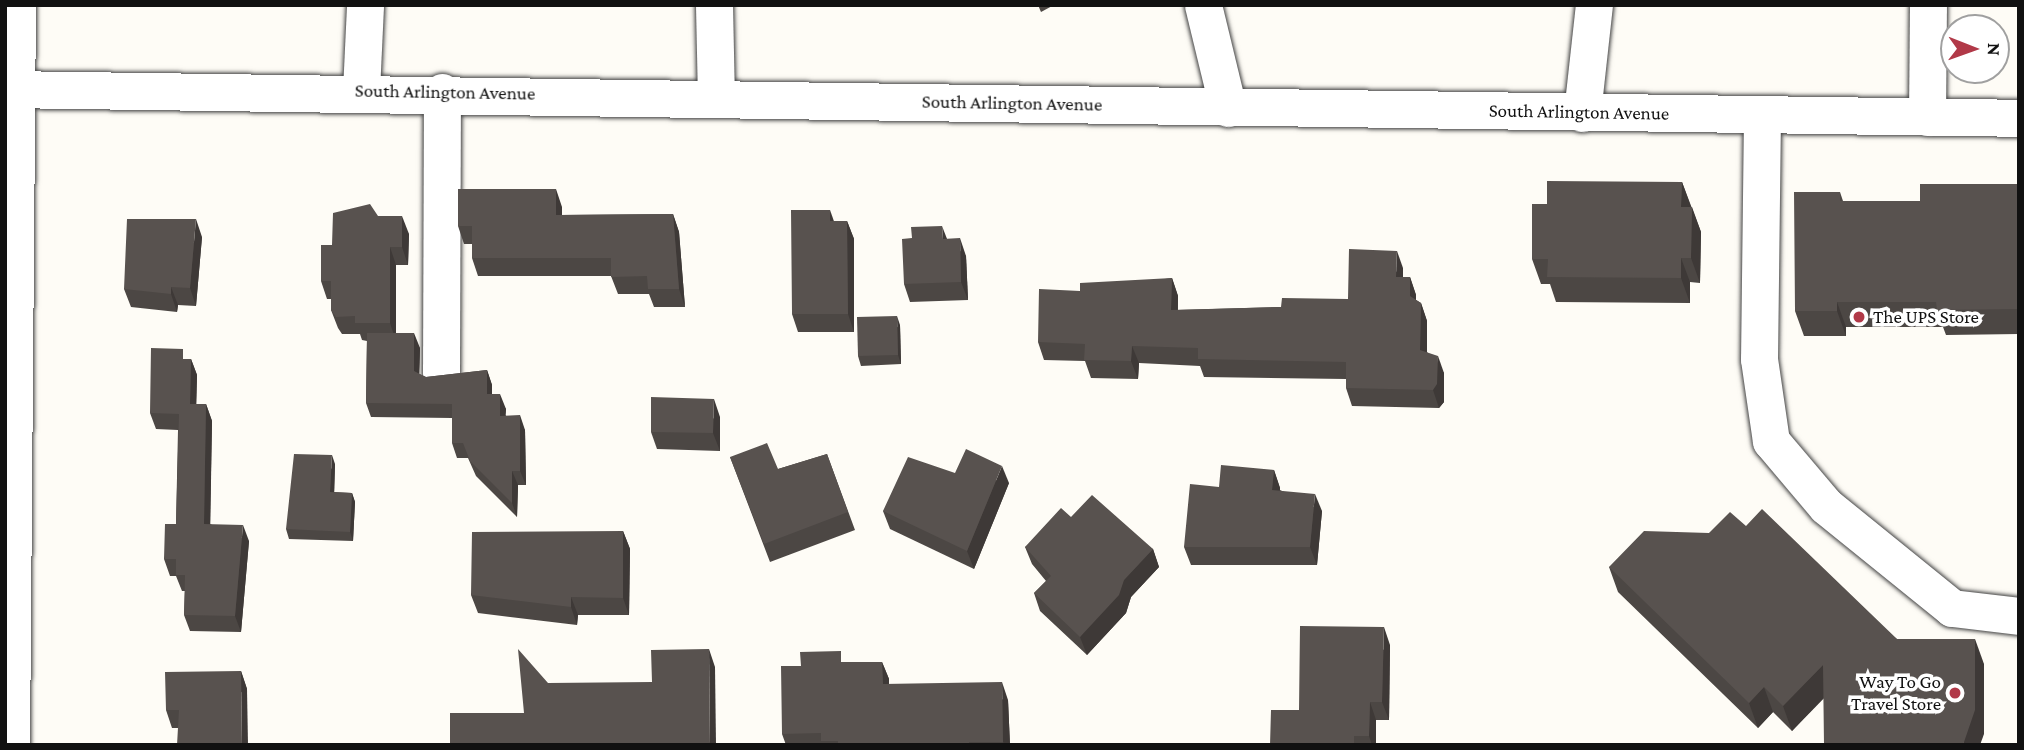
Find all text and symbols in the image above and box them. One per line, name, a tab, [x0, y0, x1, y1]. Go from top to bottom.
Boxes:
north arrow	[1940, 14, 2010, 84]
text: N	[1984, 43, 2005, 56]
street label: South Arlington Avenue	[355, 79, 535, 105]
street label: South Arlington Avenue	[922, 90, 1102, 116]
street label: South Arlington Avenue	[1489, 99, 1669, 125]
place label: The UPS Store	[1873, 306, 1979, 328]
marker: The UPS Store	[1851, 309, 1867, 325]
place label: Way To Go Travel Store	[1851, 671, 1941, 715]
marker: Way To Go Travel Store	[1947, 685, 1963, 701]

